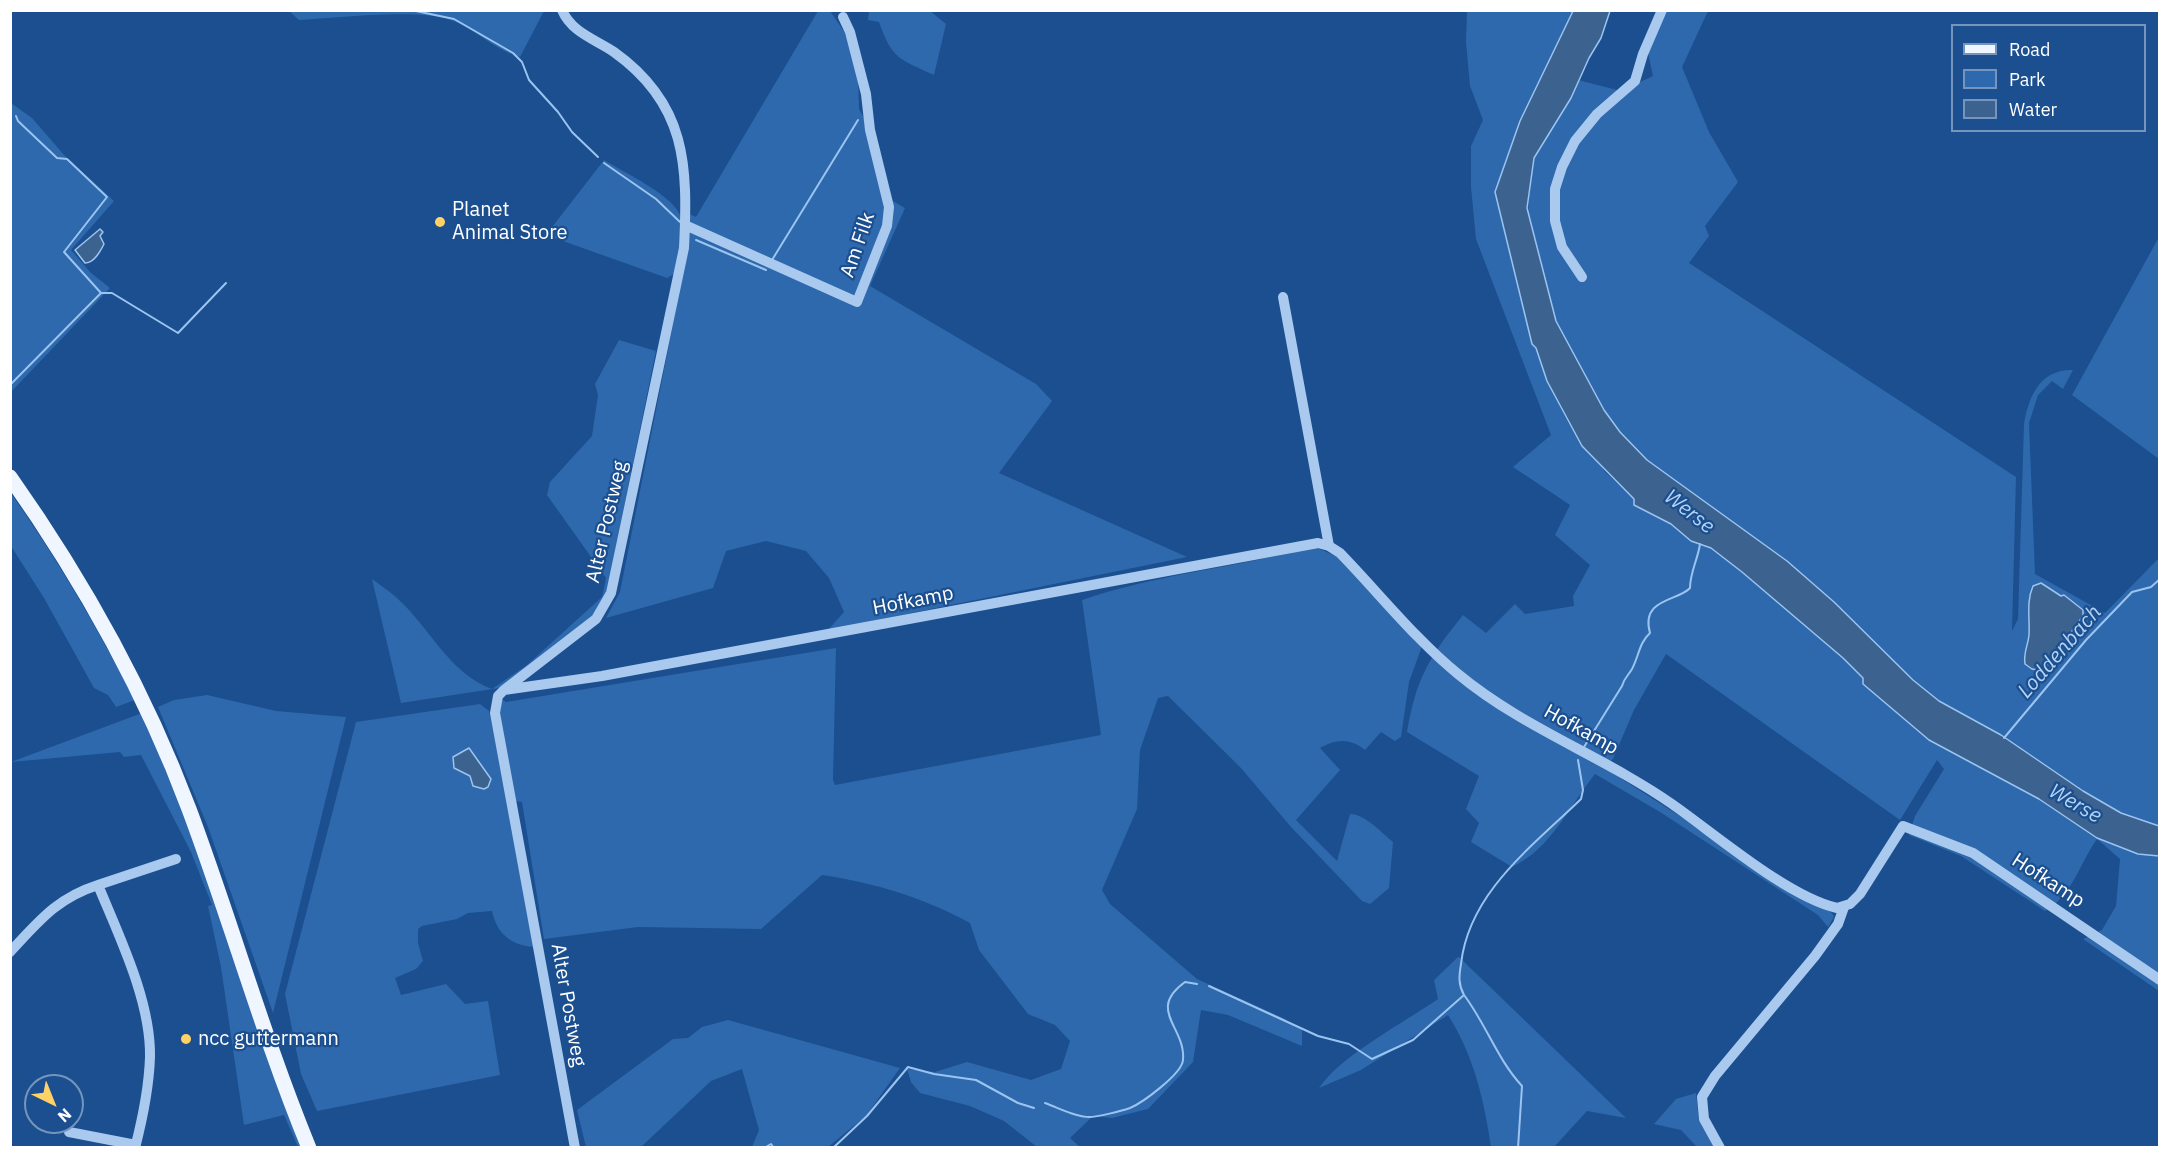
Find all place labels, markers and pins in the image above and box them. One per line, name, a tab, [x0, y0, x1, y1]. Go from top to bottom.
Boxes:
place label: Planet Animal Store	[452, 198, 567, 245]
marker: Planet Animal Store	[433, 215, 447, 229]
place label: ncc guttermann	[198, 1027, 339, 1051]
marker: ncc guttermann	[179, 1032, 193, 1046]

